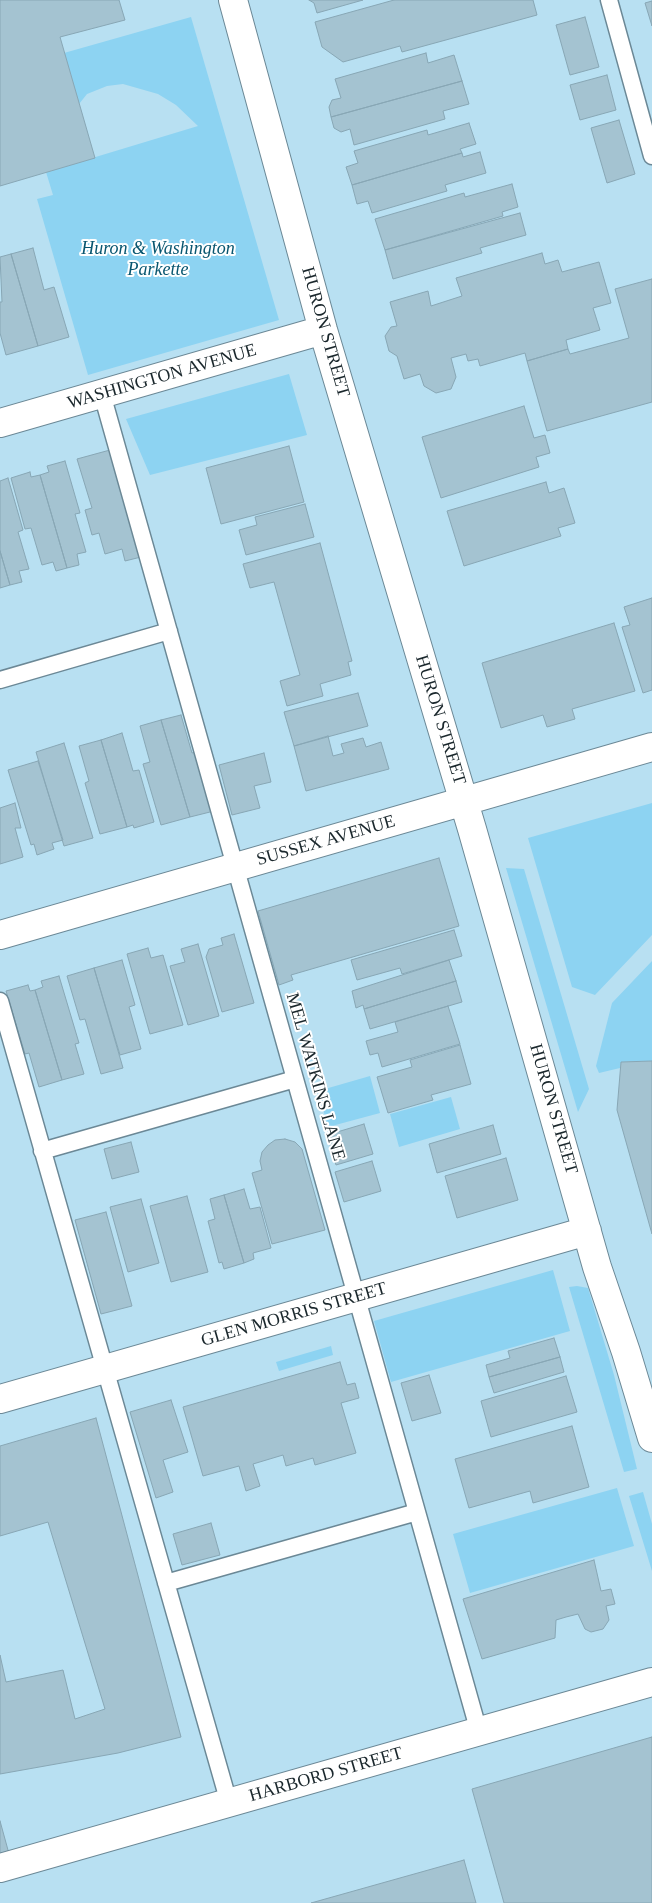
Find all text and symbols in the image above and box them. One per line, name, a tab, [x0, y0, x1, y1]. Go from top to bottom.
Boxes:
park label: Huron & Washington Parkette	[81, 238, 235, 280]
street label: HURON STREET	[296, 264, 354, 400]
street label: WASHINGTON AVENUE	[65, 340, 259, 414]
street label: HURON STREET	[410, 653, 470, 787]
street label: SUSSEX AVENUE	[254, 811, 398, 871]
street label: MEL WATKINS LANE	[281, 990, 349, 1164]
street label: HURON STREET	[524, 1041, 582, 1177]
street label: GLEN MORRIS STREET	[199, 1278, 389, 1352]
street label: HARBORD STREET	[247, 1743, 405, 1807]

